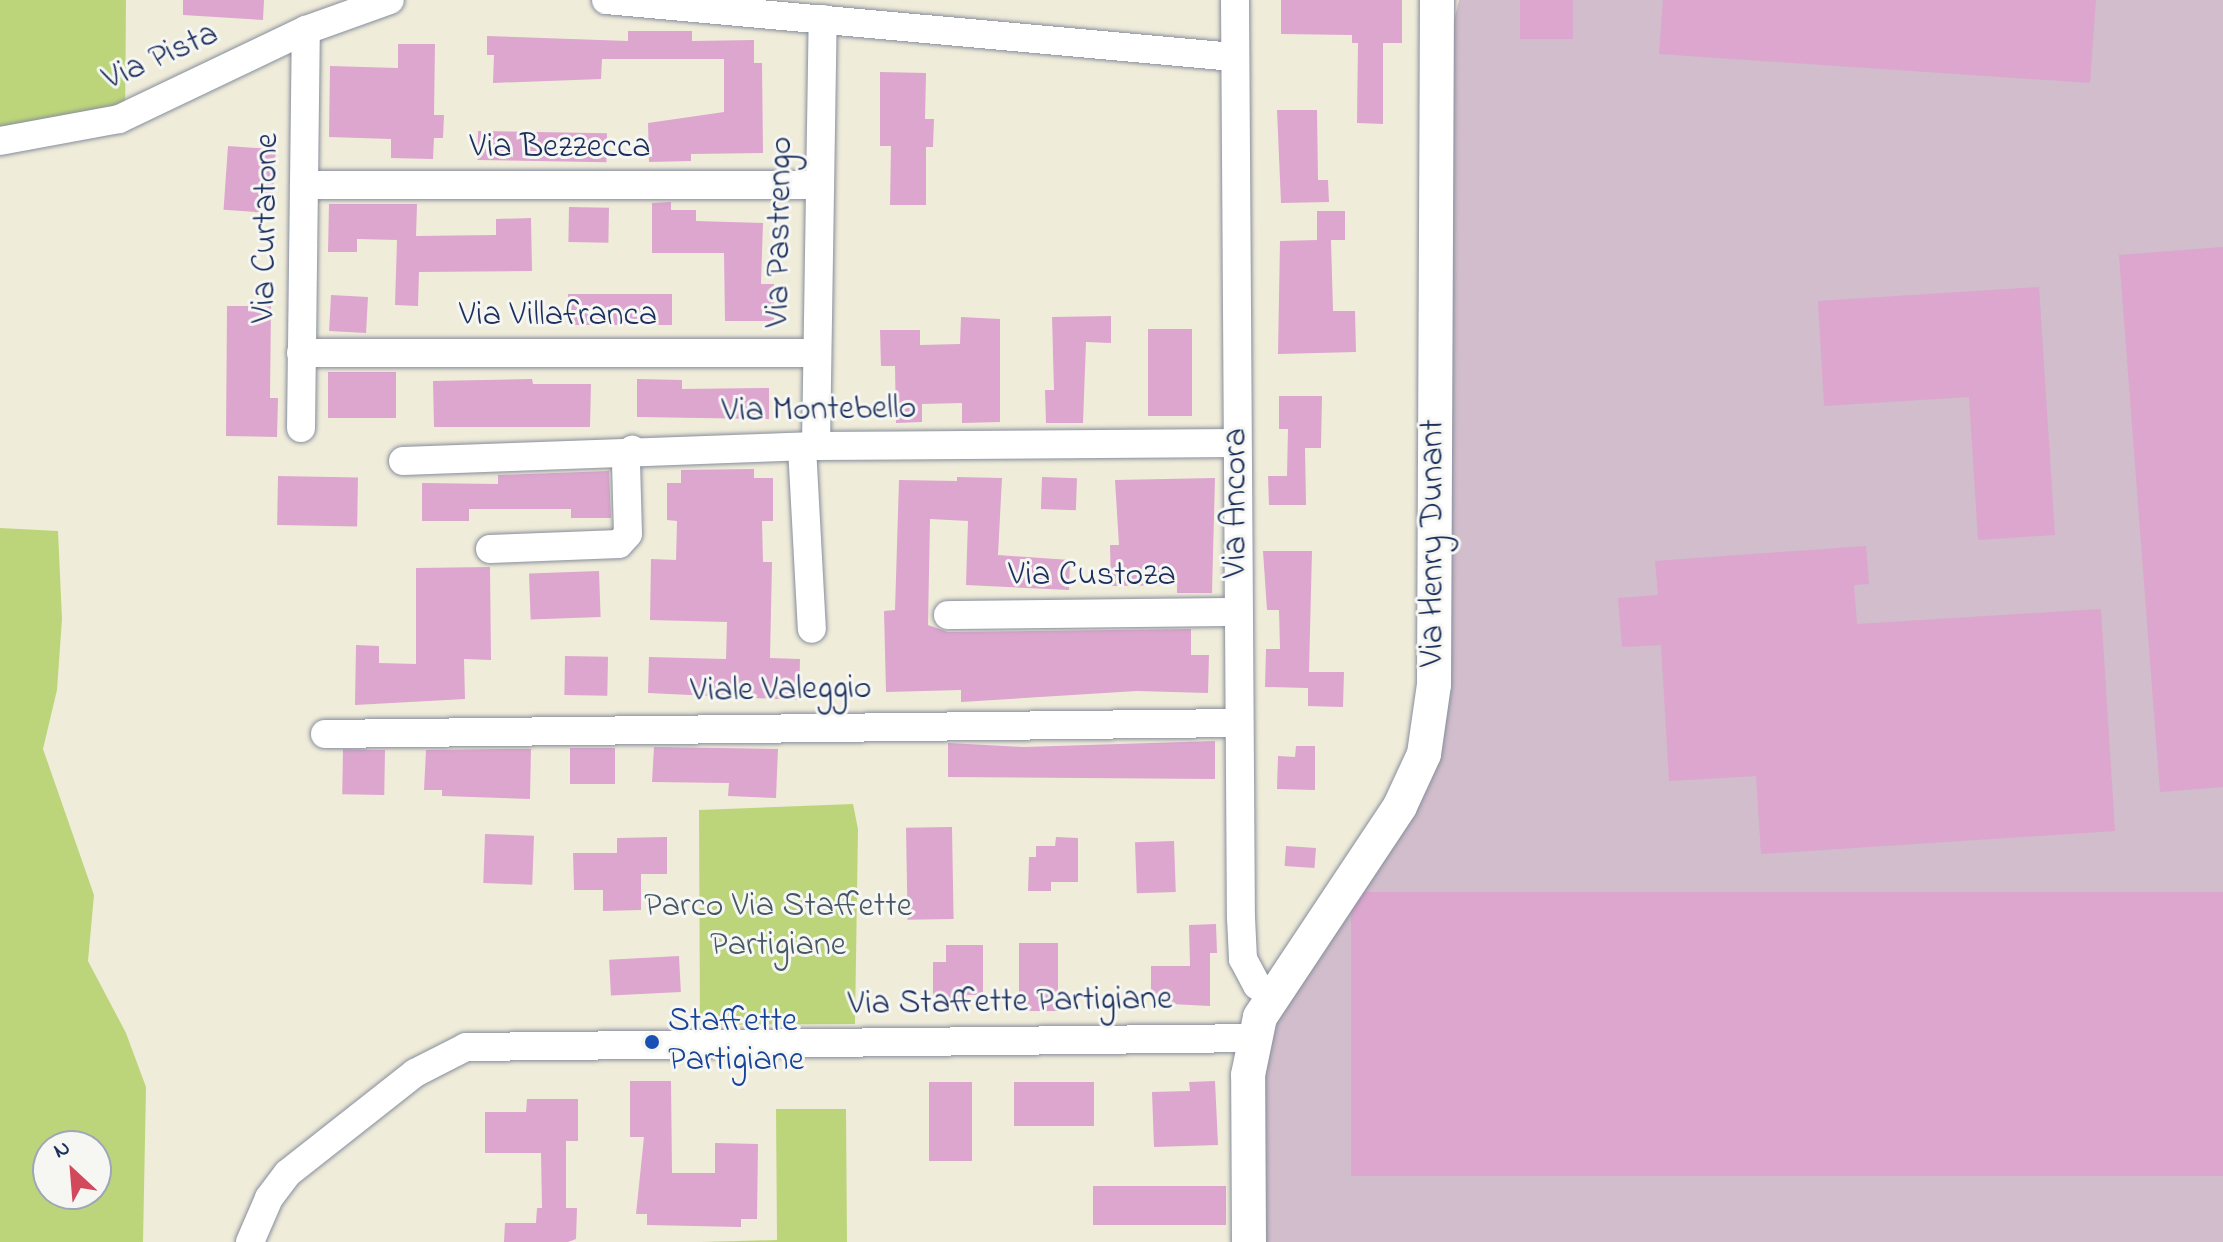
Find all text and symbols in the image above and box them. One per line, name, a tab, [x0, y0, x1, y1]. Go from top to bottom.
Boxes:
street label: Via Pista	[97, 15, 225, 101]
street label: Via Bezzecca	[469, 129, 651, 169]
street label: Via Curtatone	[245, 133, 289, 323]
street label: Via Pastrengo	[759, 136, 803, 328]
street label: Via Villafranca	[459, 297, 657, 337]
street label: Via Montebello	[721, 389, 917, 433]
street label: Via Henry Dunant	[1414, 419, 1454, 667]
street label: Via Ancora	[1217, 428, 1257, 578]
street label: Via Custoza	[1008, 557, 1176, 597]
street label: Viale Valeggio	[690, 669, 872, 713]
park label: Parco Via Staffette Partigiane	[644, 887, 912, 966]
street label: Via Staffette Partigiane	[847, 980, 1173, 1026]
place label: Staffette Partigiane	[668, 1002, 804, 1082]
marker: Staffette Partigiane	[643, 1033, 661, 1051]
north arrow	[32, 1130, 112, 1210]
text: N	[49, 1133, 76, 1168]

